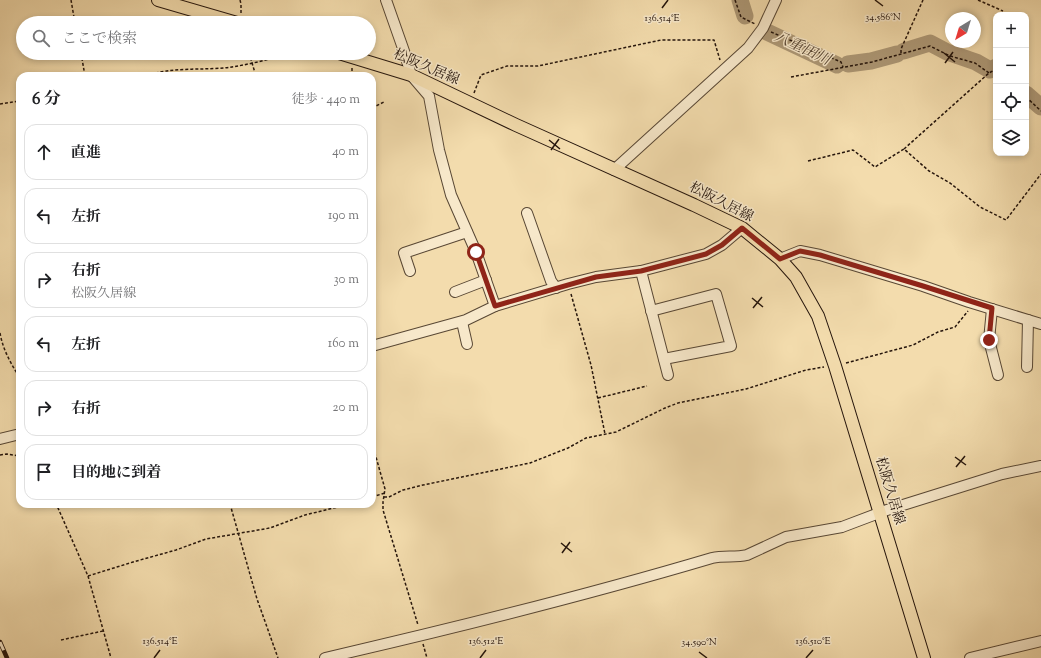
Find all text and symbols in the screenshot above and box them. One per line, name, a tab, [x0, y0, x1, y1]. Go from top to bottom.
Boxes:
text: 34.586°N	[865, 10, 901, 25]
text: 136.514°E	[644, 11, 680, 26]
north arrow	[945, 12, 981, 48]
map controls	[993, 12, 1029, 156]
button: +	[993, 12, 1029, 48]
search box	[16, 16, 376, 60]
icon: search	[30, 27, 52, 49]
water label: 八重田川	[770, 27, 835, 72]
text: ここで検索	[62, 29, 137, 50]
street label: 松阪久居線	[390, 45, 462, 91]
button: −	[993, 48, 1029, 84]
button: locate	[993, 84, 1029, 120]
text: 6 分	[32, 88, 61, 112]
text: 徒歩 · 440 m	[292, 91, 360, 109]
button: layers	[993, 120, 1029, 156]
icon: ahead	[33, 141, 55, 163]
text: 直進	[71, 143, 101, 164]
text: 40 m	[332, 143, 359, 161]
street label: 松阪久居線	[685, 178, 757, 228]
icon: left	[33, 205, 55, 227]
text: 左折	[71, 207, 101, 228]
text: 190 m	[328, 207, 359, 225]
route start	[467, 243, 485, 261]
text: 右折	[71, 261, 101, 282]
icon: right	[33, 269, 55, 291]
text: 30 m	[333, 271, 359, 289]
text: 松阪久居線	[71, 285, 136, 303]
route end	[980, 331, 998, 349]
icon: left	[33, 333, 55, 355]
text: 左折	[71, 335, 101, 356]
text: 160 m	[328, 335, 359, 353]
icon: right	[33, 397, 55, 419]
text: 右折	[71, 399, 101, 420]
text: 20 m	[333, 399, 359, 417]
street label: 松阪久居線	[869, 455, 909, 527]
icon: arrive	[33, 461, 55, 483]
text: 目的地に到着	[71, 463, 161, 484]
text: 136.514°E	[142, 634, 178, 649]
text: 136.512°E	[469, 634, 503, 649]
text: 136.510°E	[795, 634, 831, 649]
text: 34.590°N	[681, 635, 717, 650]

